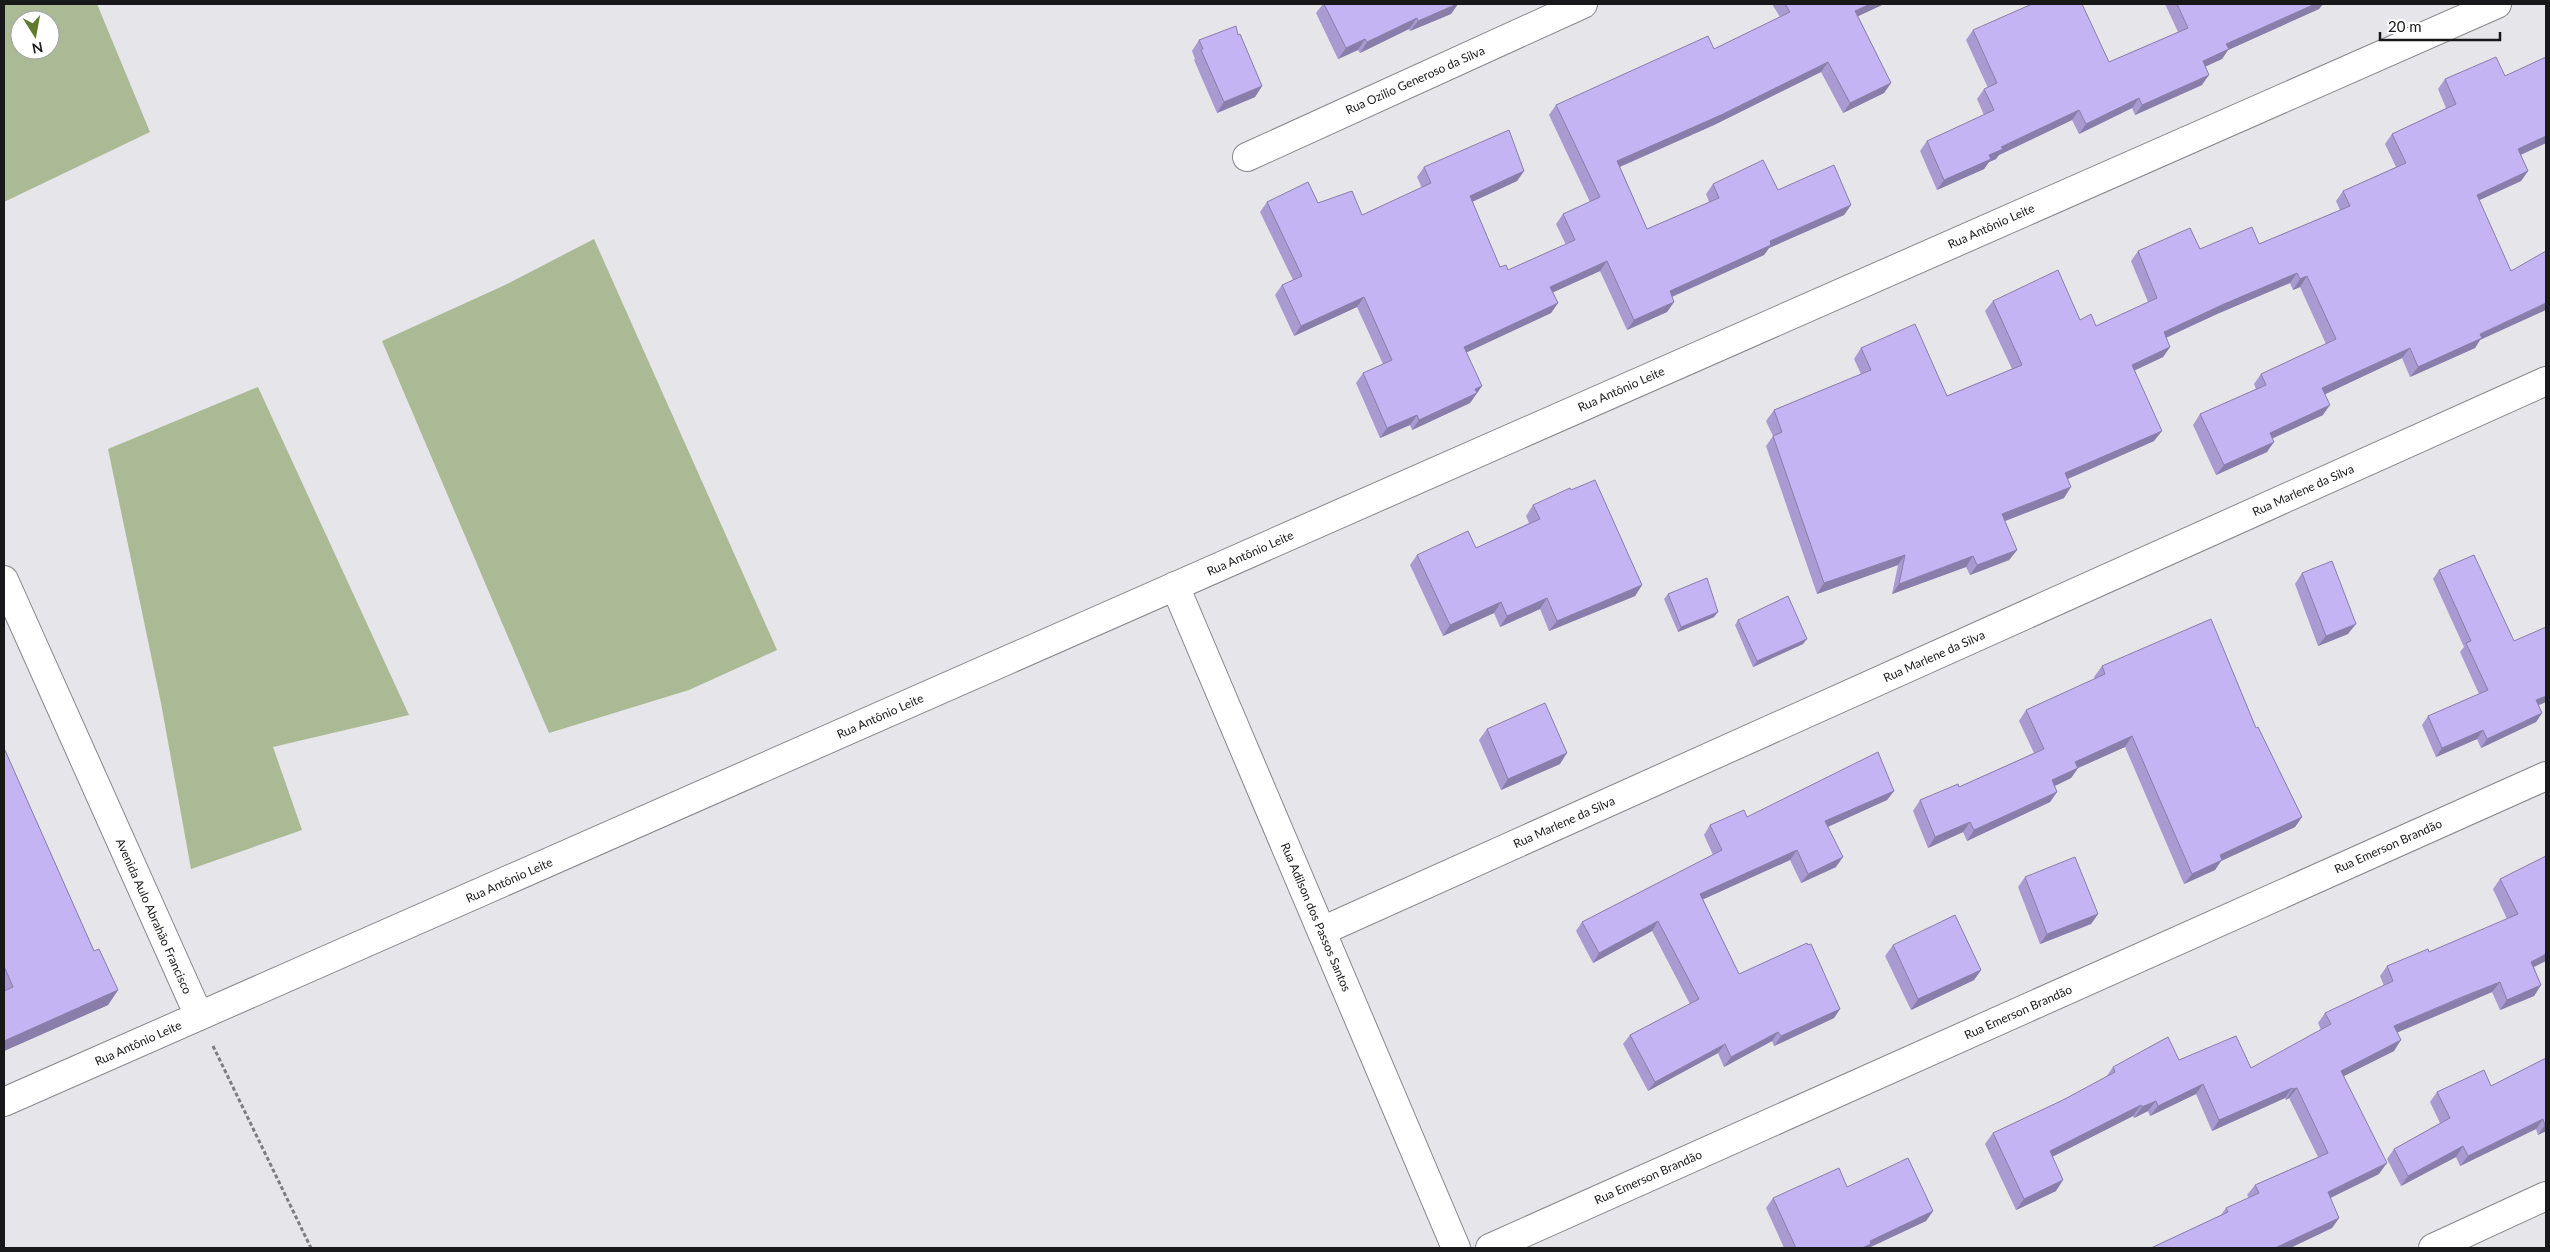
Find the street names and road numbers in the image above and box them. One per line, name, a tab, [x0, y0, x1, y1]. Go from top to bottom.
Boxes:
street label: Rua Ozílio Generoso da Silva	[1343, 43, 1487, 117]
street label: Rua Antônio Leite	[1945, 200, 2037, 252]
street label: Rua Antônio Leite	[1575, 363, 1667, 415]
street label: Rua Marlene da Silva	[2250, 461, 2356, 519]
street label: Rua Antônio Leite	[1204, 527, 1296, 579]
street label: Rua Marlene da Silva	[1881, 627, 1987, 685]
street label: Rua Antônio Leite	[834, 690, 926, 742]
street label: Rua Marlene da Silva	[1511, 793, 1617, 851]
street label: Rua Emerson Brandão	[2332, 815, 2444, 876]
street label: Avenida Aulo Abrahão Francisco	[113, 836, 195, 996]
street label: Rua Adilson dos Passos Santos	[1278, 840, 1354, 994]
street label: Rua Antônio Leite	[463, 854, 555, 906]
street label: Rua Emerson Brandão	[1962, 981, 2074, 1042]
street label: Rua Antônio Leite	[92, 1017, 184, 1069]
street label: Rua Emerson Brandão	[1592, 1146, 1704, 1207]

